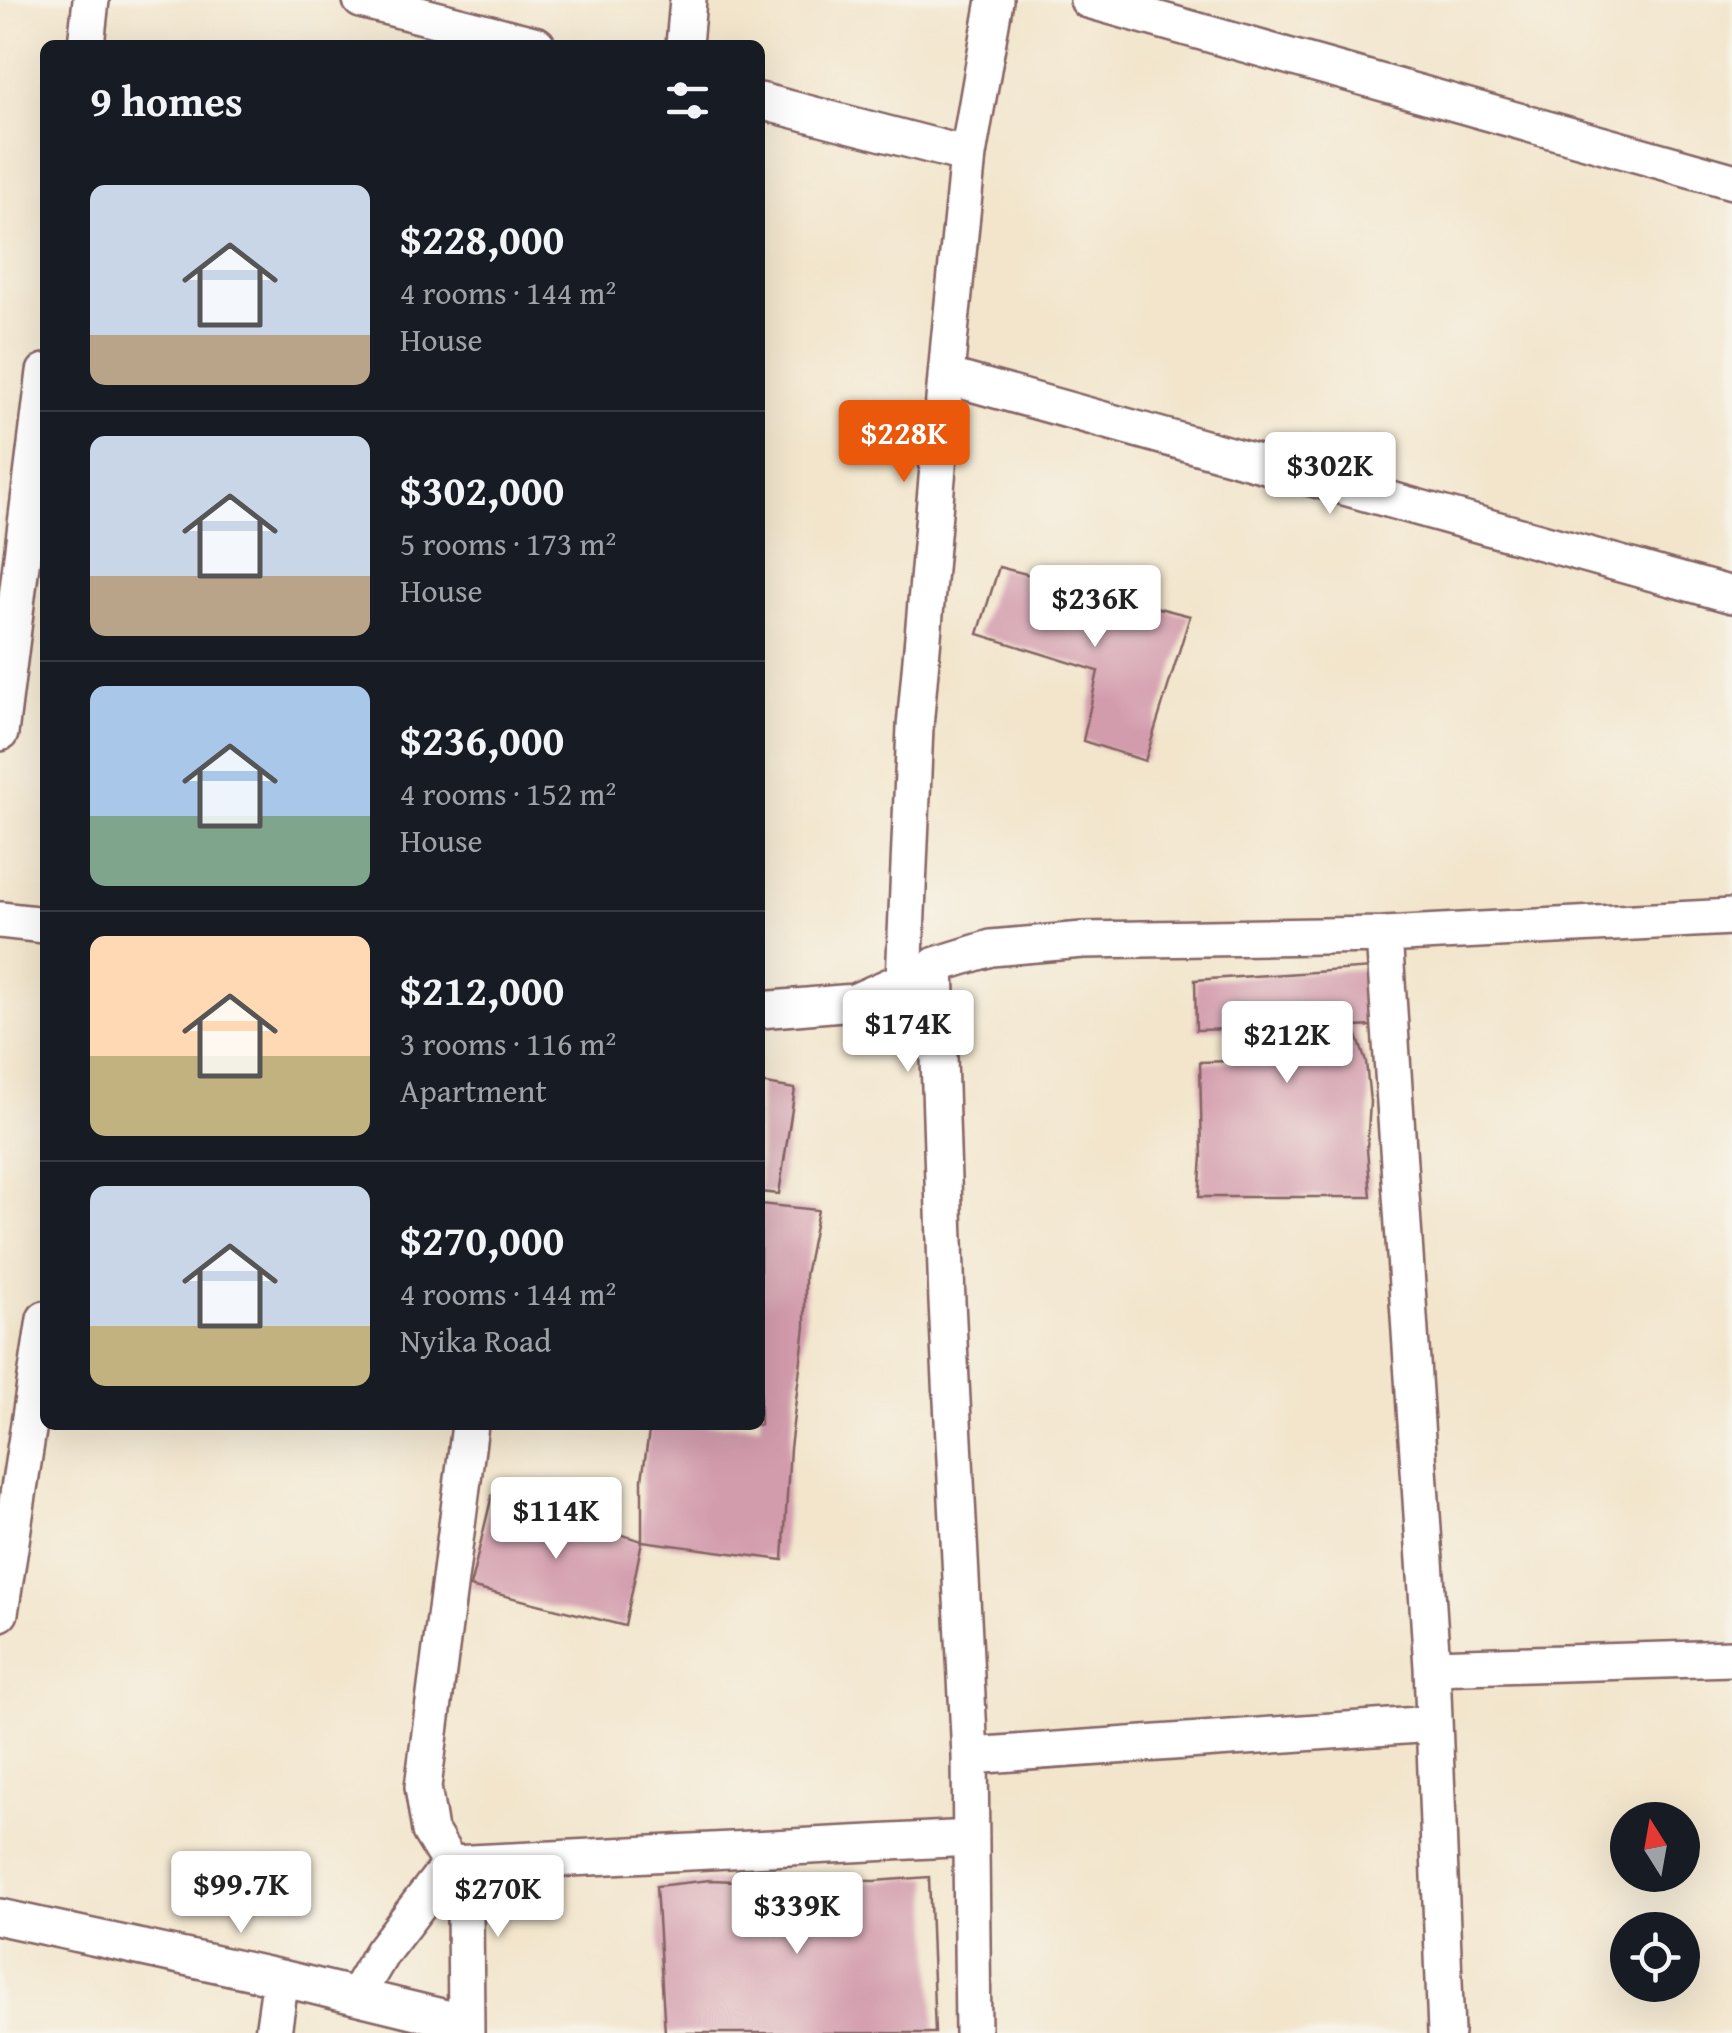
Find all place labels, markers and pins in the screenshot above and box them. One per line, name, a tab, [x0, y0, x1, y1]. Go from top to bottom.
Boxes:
pin: $228K	[834, 400, 974, 485]
pin: $302K	[1260, 432, 1400, 517]
pin: $236K	[1025, 565, 1165, 650]
pin: $174K	[838, 990, 978, 1075]
pin: $212K	[1217, 1001, 1357, 1086]
pin: $114K	[486, 1477, 626, 1562]
pin: $99.7K	[160, 1851, 322, 1936]
pin: $270K	[428, 1855, 568, 1940]
pin: $339K	[727, 1872, 867, 1957]

